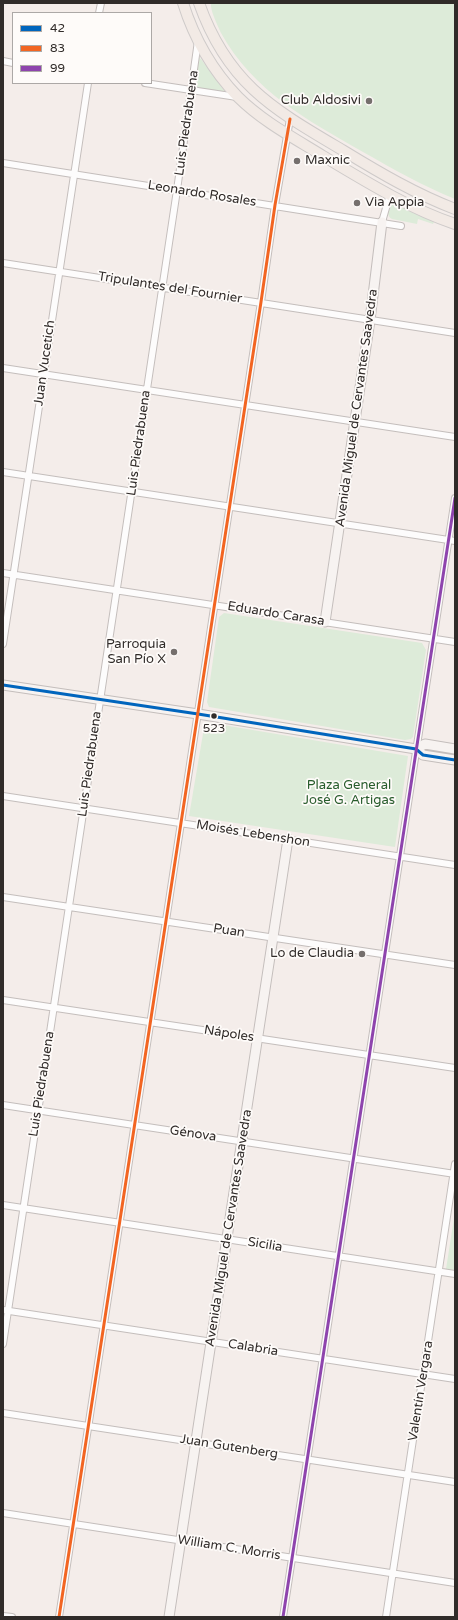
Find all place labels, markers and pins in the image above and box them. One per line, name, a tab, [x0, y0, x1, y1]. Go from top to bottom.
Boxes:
place label: Club Aldosivi	[281, 93, 361, 109]
marker: Club Aldosivi	[364, 96, 374, 106]
place label: Maxnic	[305, 153, 350, 169]
marker: Maxnic	[292, 156, 302, 166]
place label: Via Appia	[365, 195, 424, 211]
marker: Via Appia	[352, 198, 362, 208]
place label: Parroquia San Pío X	[106, 637, 166, 668]
marker: Parroquia San Pío X	[169, 647, 179, 657]
marker: 523	[209, 711, 219, 721]
place label: 523	[203, 722, 225, 736]
place label: Lo de Claudia	[270, 946, 354, 962]
marker: Lo de Claudia	[357, 949, 367, 959]

